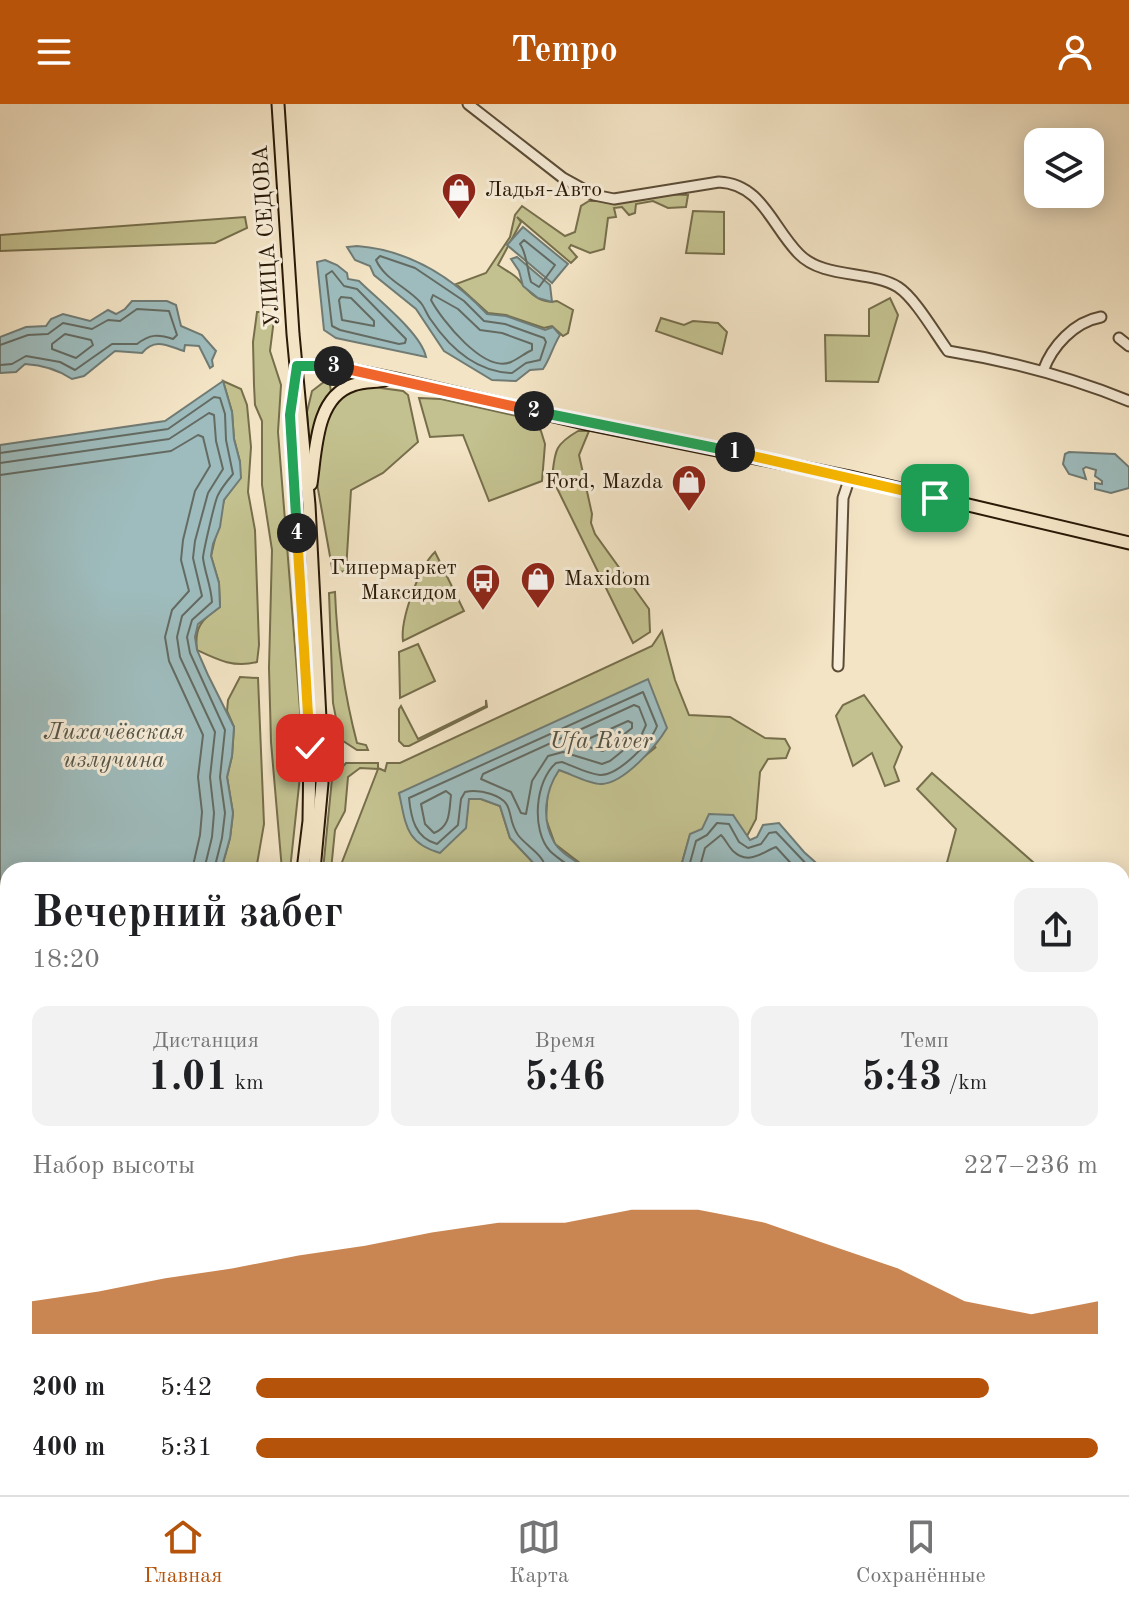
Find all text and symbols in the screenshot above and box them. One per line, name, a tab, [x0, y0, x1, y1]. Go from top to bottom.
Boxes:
icon: menu	[32, 30, 76, 74]
icon: person	[1053, 30, 1097, 74]
text: Tempo	[511, 34, 618, 70]
map controls	[1024, 128, 1104, 208]
button: layers	[1024, 128, 1104, 208]
street label: УЛИЦА СЕДОВА	[250, 144, 284, 328]
shop icon: Ладья-Авто	[440, 171, 478, 221]
place label: Ладья-Авто	[485, 179, 602, 201]
pin: 3	[314, 346, 354, 386]
text: 3	[328, 355, 340, 377]
pin: 2	[514, 391, 554, 431]
text: 2	[528, 400, 540, 422]
pin: 1	[715, 432, 755, 472]
text: 1	[729, 441, 741, 463]
shop icon: Ford, Mazda	[670, 463, 708, 513]
pin	[901, 464, 969, 532]
place label: Ford, Mazda	[545, 471, 663, 493]
icon: arrive	[913, 476, 957, 520]
pin: 4	[277, 513, 317, 553]
text: 4	[291, 522, 303, 544]
place label: Гипермаркет Максидом	[331, 557, 457, 604]
shop icon: Maxidom	[519, 560, 557, 610]
bus stop icon: Гипермаркет Максидом	[464, 562, 502, 612]
place label: Maxidom	[564, 568, 651, 590]
pin	[276, 714, 344, 782]
water label: Лихачёвская излучина	[43, 721, 185, 773]
icon: check	[288, 726, 332, 770]
water label: Ufa River	[550, 730, 653, 754]
button: share	[1014, 888, 1098, 972]
text: Вечерний забег	[32, 892, 343, 936]
text: 18:20	[32, 947, 100, 973]
text: Дистанция	[152, 1030, 259, 1052]
text: Время	[535, 1030, 595, 1052]
text: Темп	[900, 1030, 949, 1052]
text: 1.01	[148, 1059, 229, 1099]
text: 5:46	[525, 1059, 605, 1099]
text: 5:43	[861, 1059, 942, 1099]
text: km	[229, 1072, 264, 1094]
text: /km	[942, 1072, 987, 1094]
text: Набор высоты	[32, 1153, 195, 1179]
text: 227–236 m	[963, 1153, 1098, 1179]
text: 200 m	[32, 1375, 105, 1401]
text: 5:42	[160, 1375, 213, 1401]
text: 400 m	[32, 1435, 105, 1461]
text: 5:31	[160, 1435, 213, 1461]
tab: Главная	[143, 1515, 223, 1590]
tab: Карта	[509, 1515, 569, 1590]
tab: Сохранённые	[856, 1515, 986, 1590]

